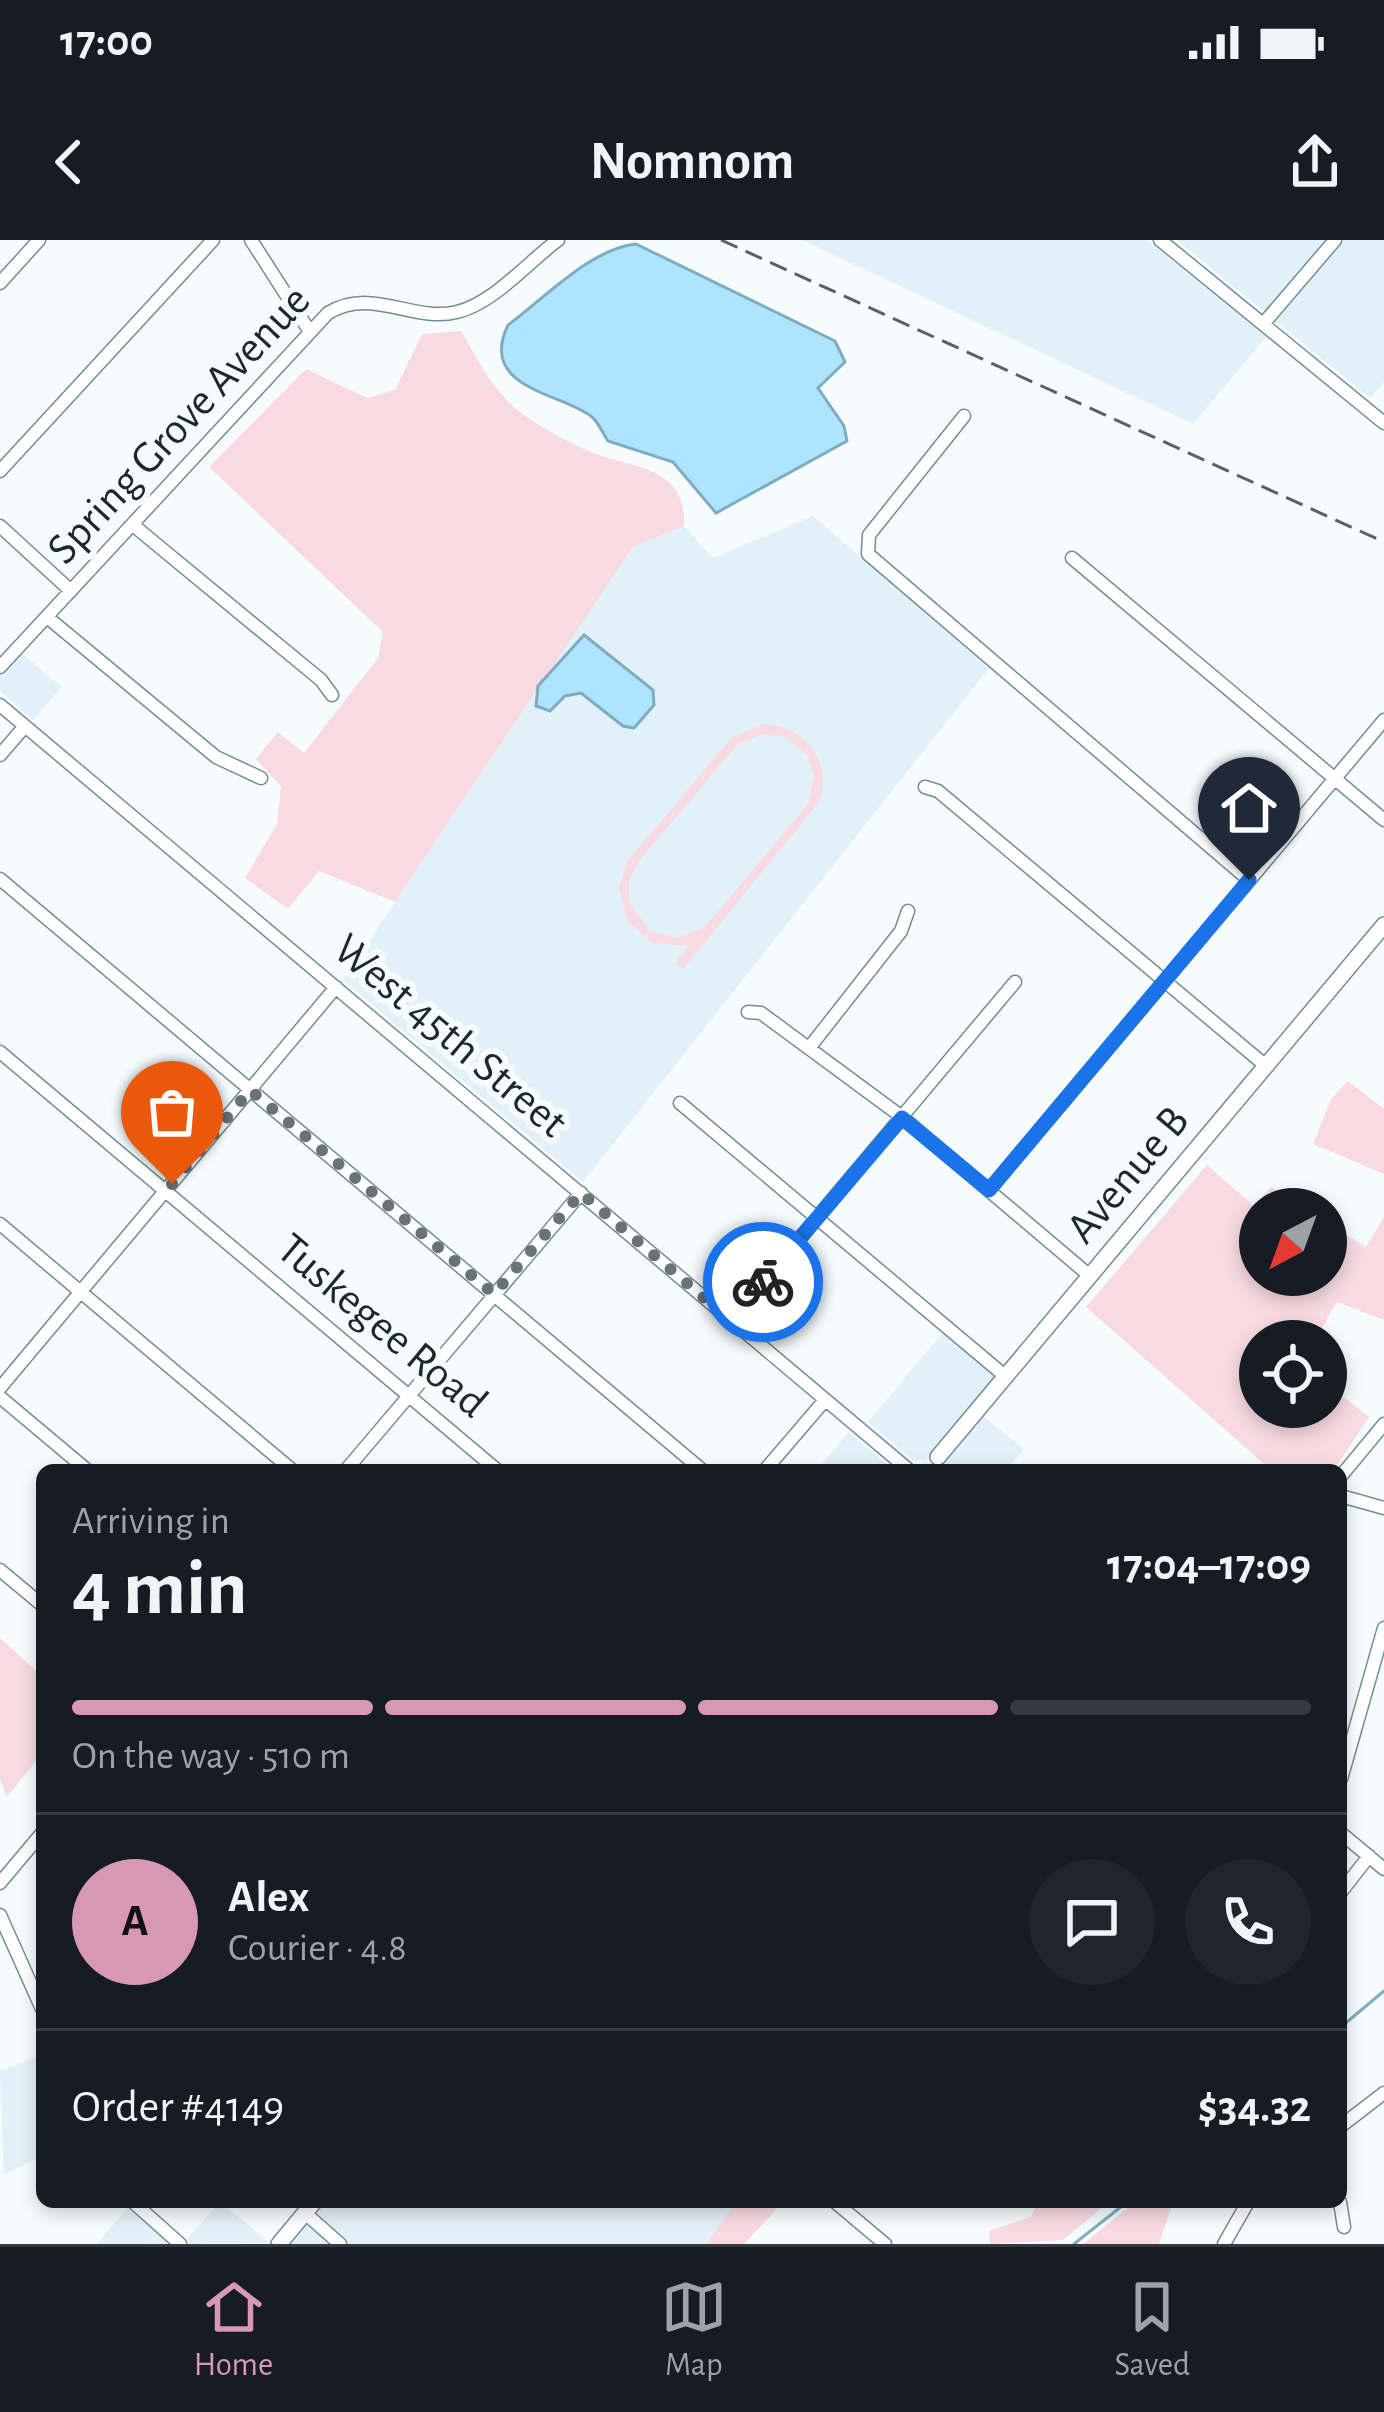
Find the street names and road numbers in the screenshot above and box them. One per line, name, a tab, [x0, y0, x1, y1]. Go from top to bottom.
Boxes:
street label: Spring Grove Avenue	[39, 277, 319, 573]
street label: West 45th Street	[325, 926, 575, 1146]
street label: Avenue B	[1058, 1098, 1198, 1252]
street label: Tuskegee Road	[268, 1226, 496, 1426]

